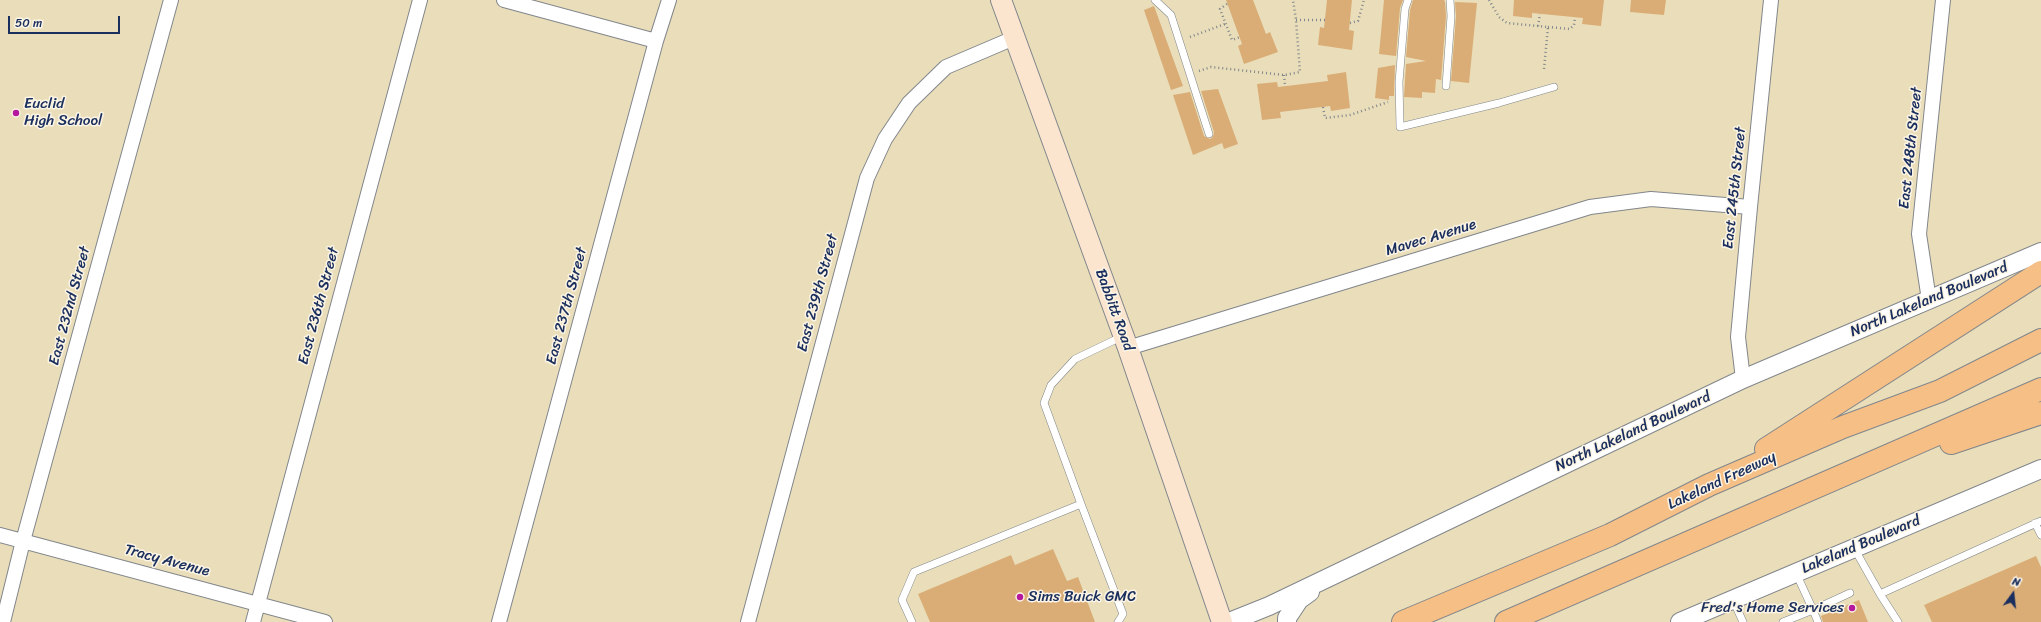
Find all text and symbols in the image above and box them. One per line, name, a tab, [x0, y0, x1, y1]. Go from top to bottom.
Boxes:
scale bar	[10, 8, 122, 34]
text: 50 m	[15, 12, 42, 34]
street label: East 248th Street	[1896, 86, 1926, 210]
place label: Euclid High School	[24, 95, 102, 130]
marker: Euclid High School	[11, 108, 21, 118]
street label: East 245th Street	[1720, 126, 1750, 250]
street label: Mavec Avenue	[1384, 216, 1478, 260]
street label: East 239th Street	[794, 232, 842, 354]
street label: East 232nd Street	[45, 245, 95, 367]
street label: East 236th Street	[295, 245, 343, 367]
street label: East 237th Street	[543, 245, 591, 367]
street label: North Lakeland Boulevard	[1847, 259, 2011, 341]
street label: Babbitt Road	[1091, 267, 1137, 353]
street label: North Lakeland Boulevard	[1552, 388, 1714, 476]
street label: Lakeland Freeway	[1665, 448, 1779, 514]
street label: Lakeland Boulevard	[1799, 512, 1923, 578]
street label: Tracy Avenue	[122, 541, 212, 581]
text: N	[2010, 572, 2022, 592]
north arrow	[1993, 574, 2033, 614]
place label: Sims Buick GMC	[1028, 588, 1136, 606]
marker: Sims Buick GMC	[1015, 592, 1025, 602]
place label: Fred's Home Services	[1701, 599, 1844, 617]
marker: Fred's Home Services	[1847, 603, 1857, 613]

